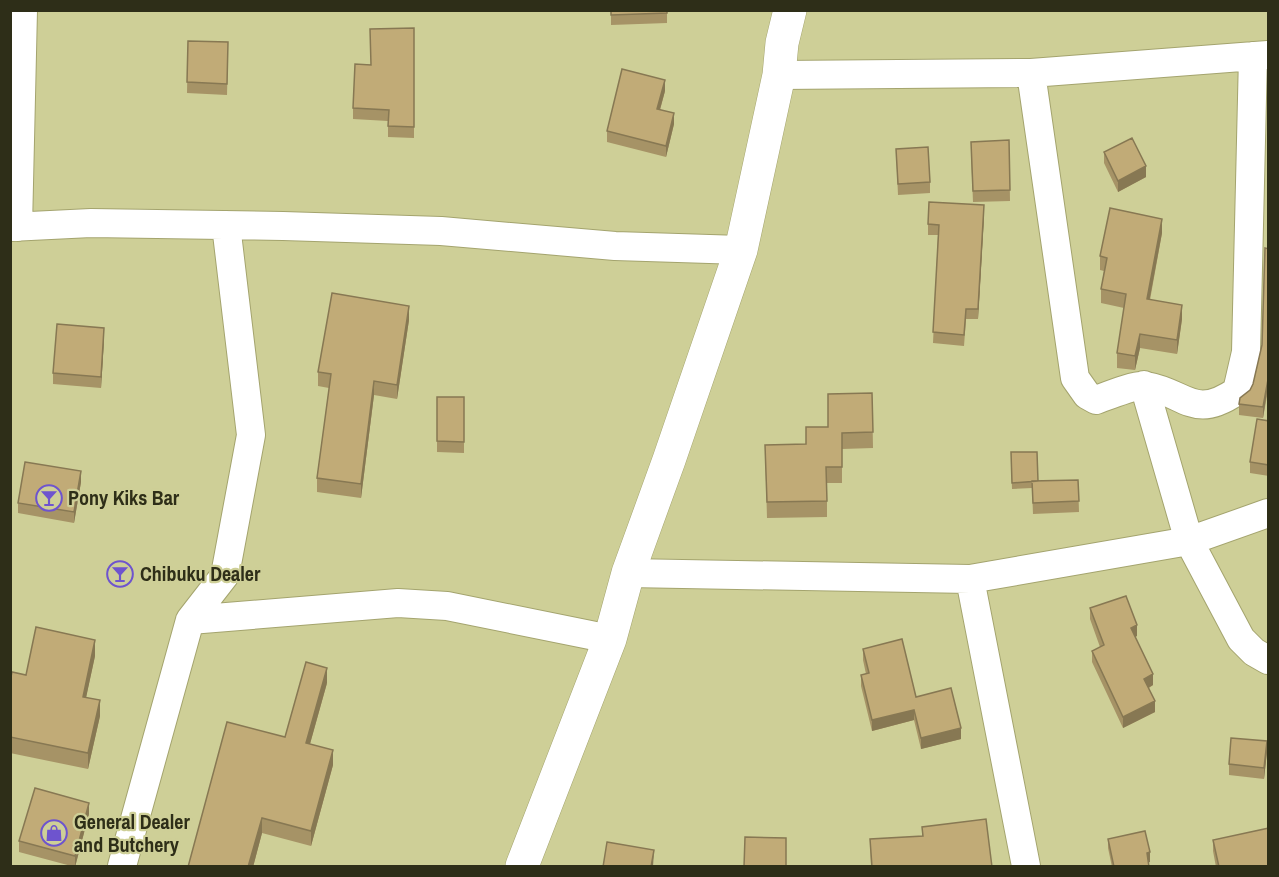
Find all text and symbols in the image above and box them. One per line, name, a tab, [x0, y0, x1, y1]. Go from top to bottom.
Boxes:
bar icon: Pony Kiks Bar	[34, 483, 64, 513]
place label: Pony Kiks Bar	[68, 484, 180, 511]
bar icon: Chibuku Dealer	[105, 559, 135, 589]
place label: Chibuku Dealer	[140, 560, 261, 587]
place label: General Dealer and Butchery	[74, 808, 190, 858]
shop icon: General Dealer and Butchery	[39, 818, 69, 848]

